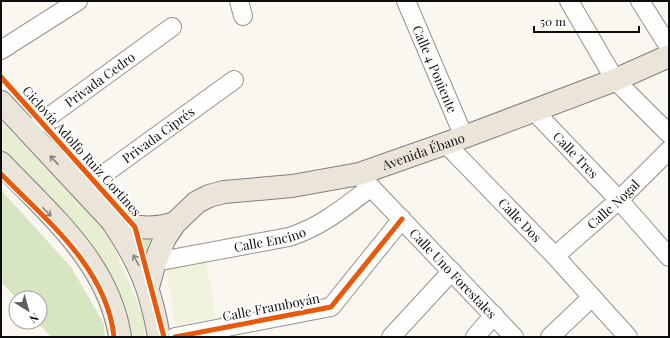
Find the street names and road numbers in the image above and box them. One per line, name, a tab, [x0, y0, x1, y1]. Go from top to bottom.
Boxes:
street label: Calle 4 Poniente	[409, 22, 462, 116]
street label: Privada Cedro	[61, 48, 138, 110]
street label: Ciclovía Adolfo Ruiz Cortines	[19, 82, 146, 219]
street label: Privada Ciprés	[118, 102, 198, 166]
street label: Avenida Ébano	[379, 128, 467, 174]
street label: Calle Tres	[550, 128, 603, 182]
street label: Calle Nogal	[583, 175, 643, 232]
street label: Calle Dos	[495, 194, 546, 245]
street label: Calle Encino	[232, 223, 308, 255]
street label: Calle Uno Forestales	[406, 224, 501, 322]
street label: Calle Framboyán	[221, 289, 321, 324]

